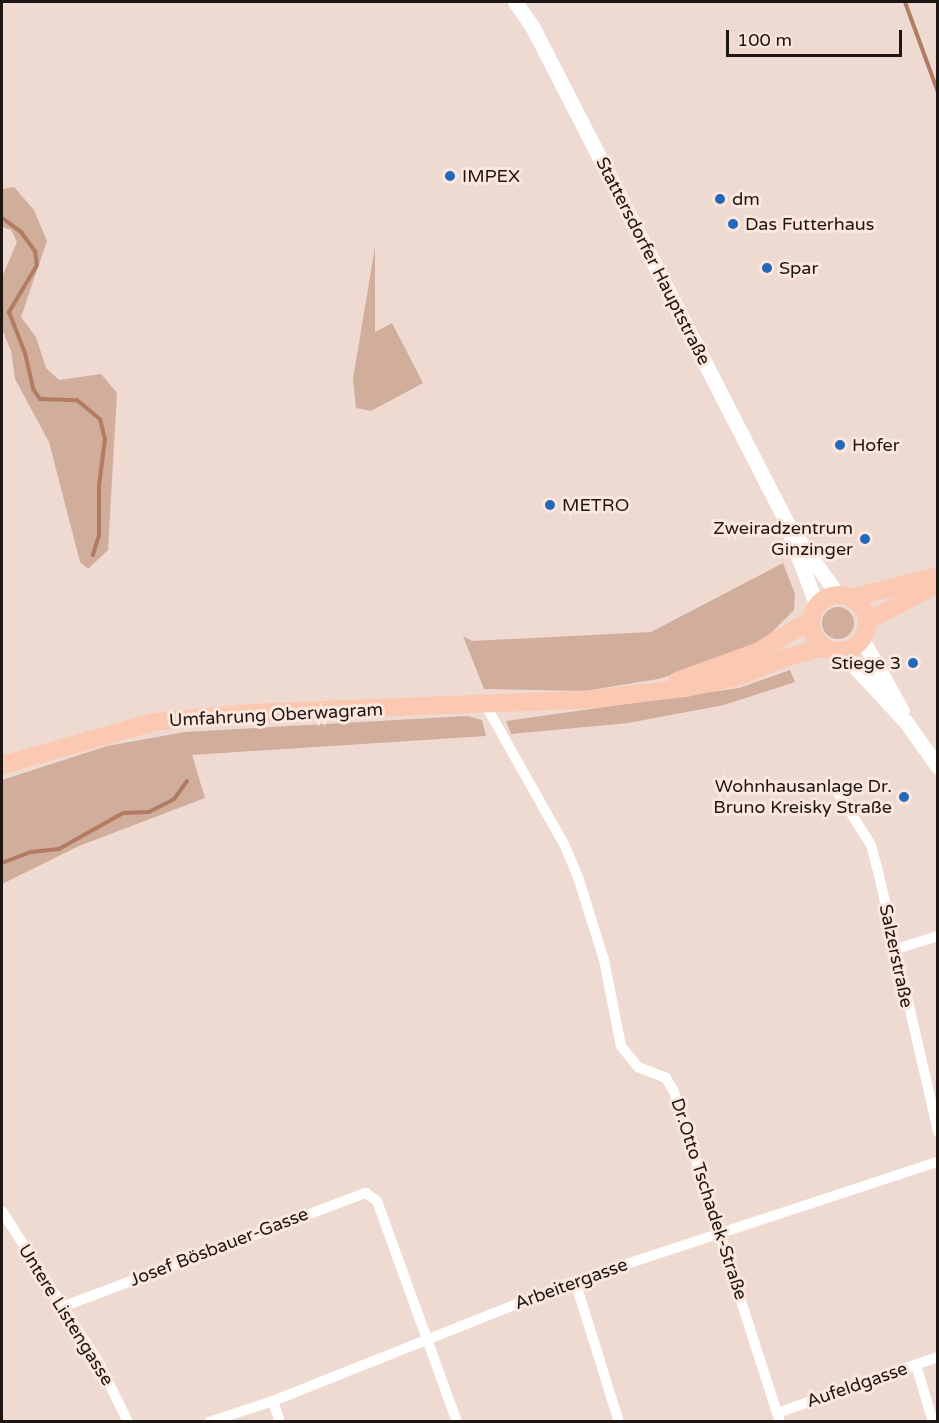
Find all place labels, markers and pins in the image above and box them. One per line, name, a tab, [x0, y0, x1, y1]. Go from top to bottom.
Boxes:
place label: IMPEX	[462, 165, 520, 187]
marker: IMPEX	[443, 169, 457, 183]
place label: dm	[732, 188, 760, 210]
marker: dm	[713, 192, 727, 206]
place label: Das Futterhaus	[745, 213, 874, 235]
marker: Das Futterhaus	[726, 217, 740, 231]
place label: Spar	[779, 257, 818, 279]
marker: Spar	[760, 261, 774, 275]
place label: Hofer	[852, 434, 900, 456]
marker: Hofer	[833, 438, 847, 452]
place label: METRO	[562, 494, 629, 516]
marker: METRO	[543, 498, 557, 512]
place label: Zweiradzentrum Ginzinger	[713, 518, 853, 560]
marker: Zweiradzentrum Ginzinger	[858, 532, 872, 546]
place label: Stiege 3	[831, 652, 901, 674]
marker: Stiege 3	[906, 656, 920, 670]
place label: Wohnhausanlage Dr. Bruno Kreisky Straße	[713, 776, 892, 818]
marker: Wohnhausanlage Dr. Bruno Kreisky Straße	[897, 790, 911, 804]

